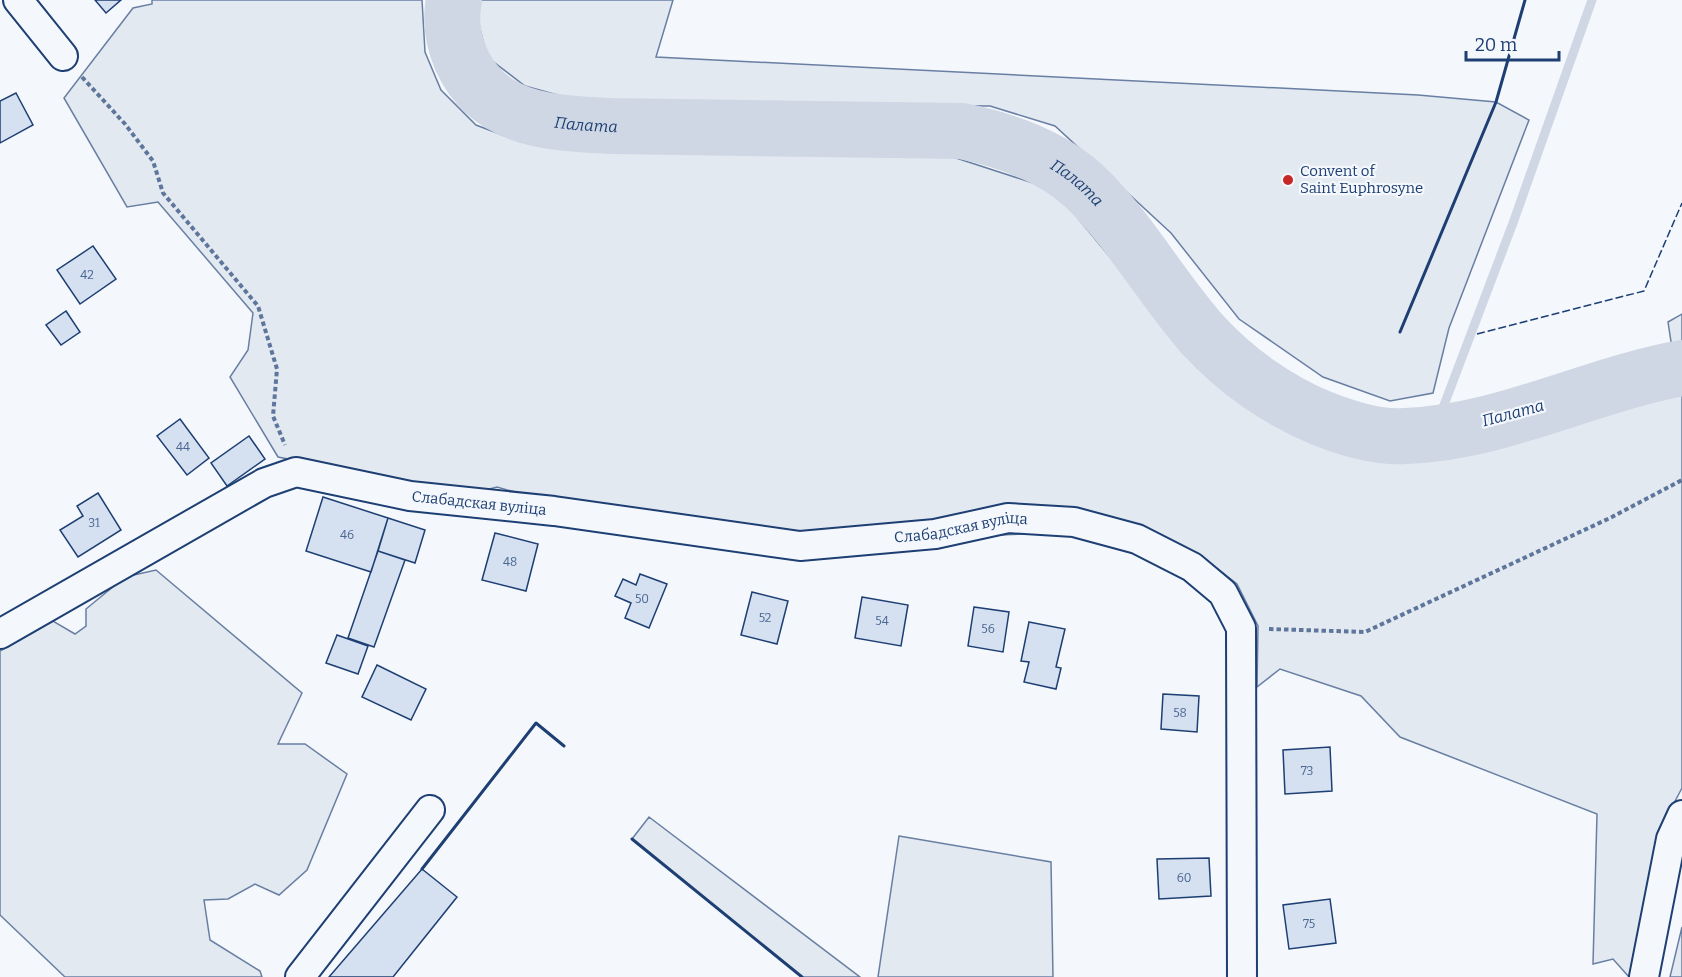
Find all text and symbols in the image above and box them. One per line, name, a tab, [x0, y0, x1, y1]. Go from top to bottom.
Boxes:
scale bar	[1466, 24, 1559, 62]
text: 20 m	[1475, 34, 1517, 56]
water label: Палата	[553, 112, 618, 136]
water label: Палата	[1047, 155, 1108, 210]
place label: Convent of Saint Euphrosyne	[1300, 162, 1423, 197]
marker: Convent of Saint Euphrosyne	[1281, 173, 1295, 187]
house number: 42	[80, 268, 94, 282]
water label: Палата	[1480, 396, 1546, 430]
house number: 44	[176, 440, 190, 454]
street label: Слабадская вуліца	[411, 487, 547, 519]
street label: Слабадская вуліца	[893, 509, 1028, 547]
house number: 31	[88, 516, 100, 530]
house number: 46	[340, 528, 354, 542]
house number: 48	[503, 555, 517, 569]
house number: 50	[635, 592, 649, 606]
house number: 52	[759, 611, 771, 625]
house number: 54	[875, 614, 889, 628]
house number: 56	[981, 622, 995, 636]
house number: 58	[1173, 706, 1187, 720]
house number: 73	[1301, 764, 1313, 778]
house number: 60	[1177, 871, 1191, 885]
house number: 75	[1303, 917, 1315, 931]

